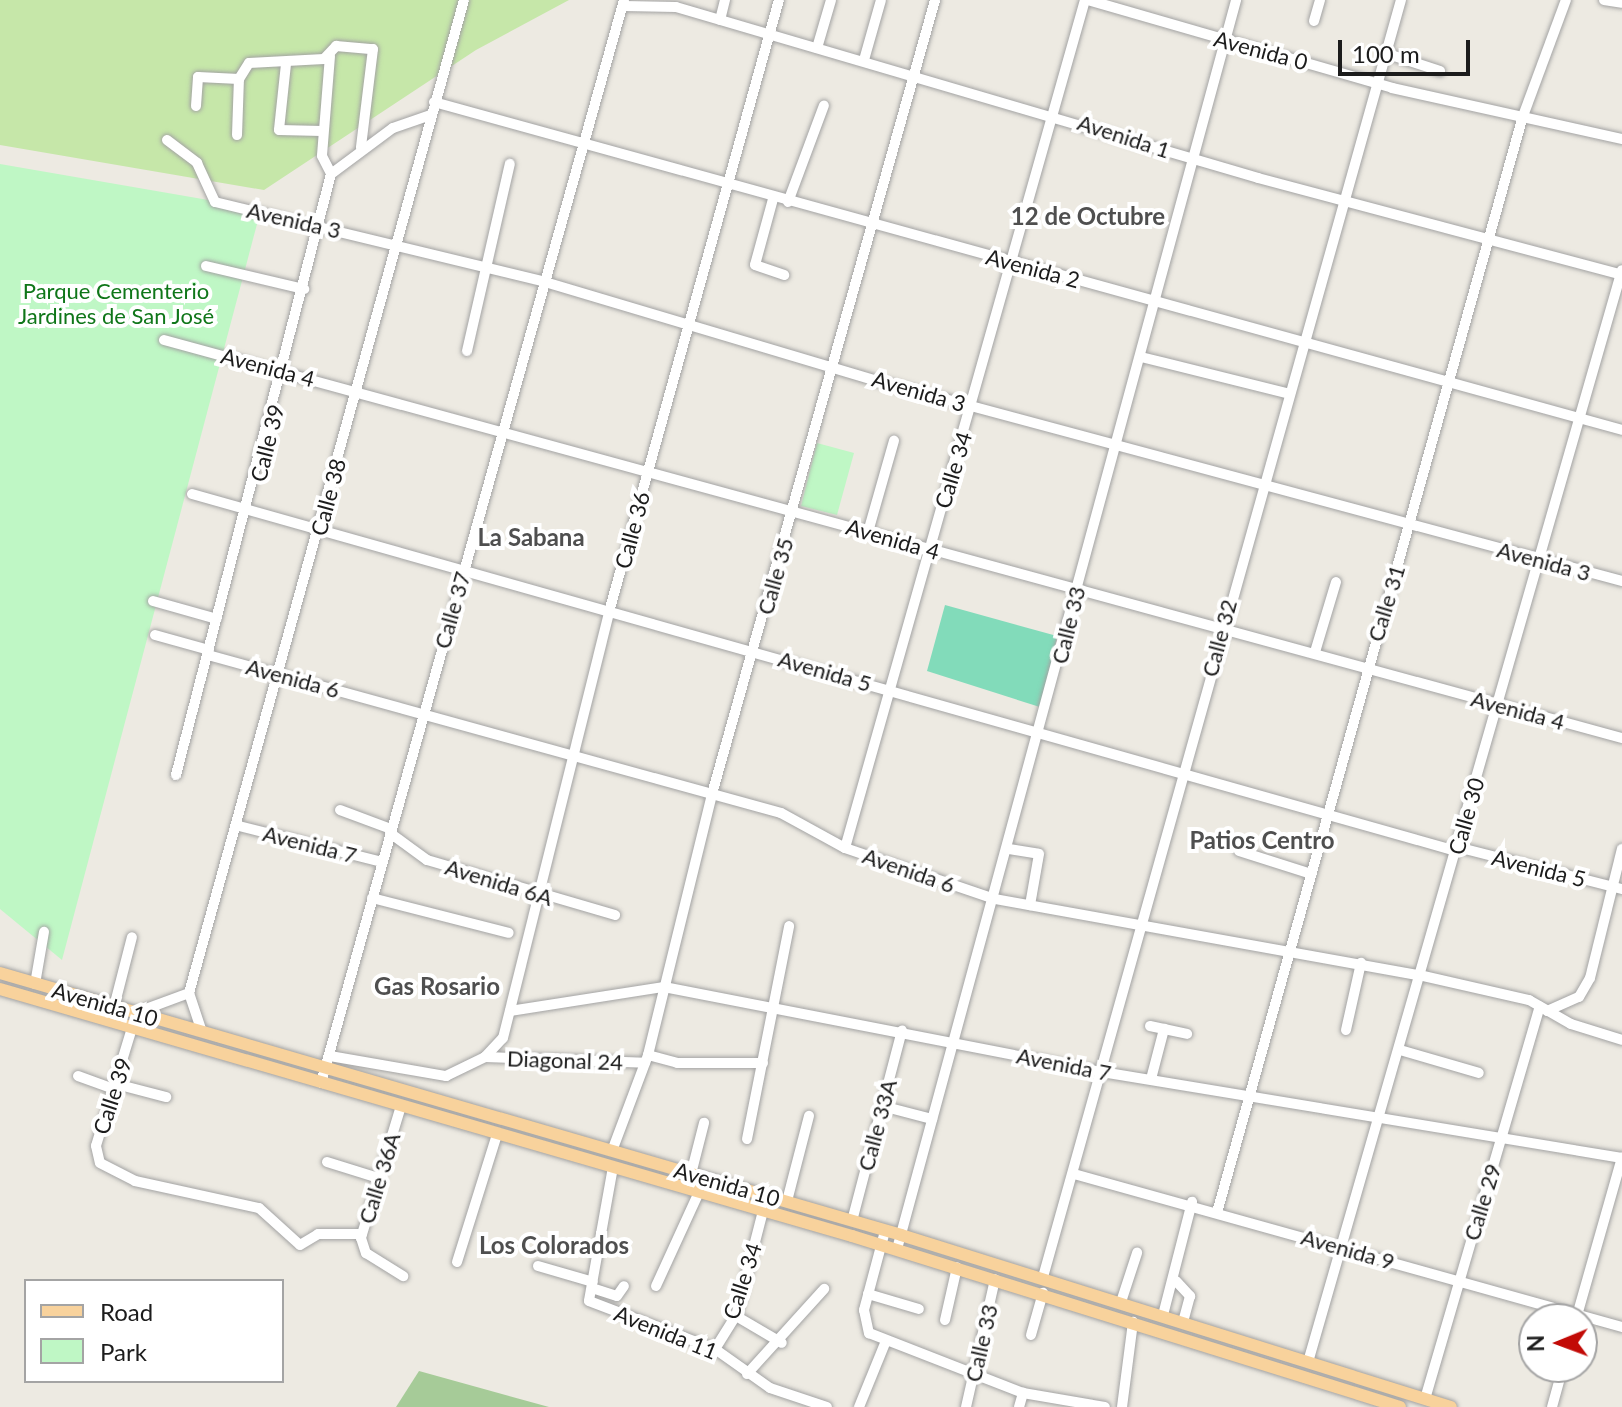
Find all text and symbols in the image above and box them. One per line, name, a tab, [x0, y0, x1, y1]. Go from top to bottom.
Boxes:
scale bar	[1342, 24, 1474, 74]
street label: Avenida 0	[1211, 25, 1311, 75]
text: 100 m	[1352, 39, 1420, 68]
street label: Avenida 1	[1074, 109, 1174, 163]
street label: Avenida 3	[244, 196, 344, 244]
district label: 12 de Octubre	[1011, 202, 1165, 230]
street label: Avenida 2	[983, 243, 1083, 293]
park label: Parque Cementerio Jardines de San José	[18, 277, 214, 328]
street label: Avenida 4	[218, 342, 318, 392]
street label: Avenida 3	[869, 365, 969, 417]
street label: Calle 39	[245, 402, 289, 484]
street label: Calle 34	[929, 428, 977, 512]
street label: Calle 38	[305, 456, 351, 538]
street label: Calle 36	[609, 489, 655, 571]
street label: Avenida 4	[843, 513, 943, 565]
district label: La Sabana	[477, 523, 585, 551]
street label: Calle 35	[751, 534, 799, 618]
street label: Avenida 3	[1494, 536, 1594, 586]
street label: Calle 31	[1362, 561, 1410, 645]
street label: Calle 37	[428, 568, 476, 652]
street label: Calle 33	[1046, 584, 1090, 666]
street label: Calle 32	[1196, 597, 1242, 679]
street label: Avenida 5	[775, 645, 875, 697]
street label: Avenida 6	[243, 653, 343, 703]
street label: Avenida 4	[1468, 685, 1568, 735]
street label: Calle 30	[1442, 774, 1490, 858]
street label: Avenida 7	[260, 820, 360, 868]
district label: Patios Centro	[1189, 826, 1335, 854]
street label: Avenida 6	[859, 842, 959, 898]
street label: Avenida 5	[1489, 844, 1589, 892]
street label: Avenida 6A	[442, 853, 556, 911]
district label: Gas Rosario	[374, 972, 500, 1000]
street label: Avenida 10	[49, 976, 161, 1032]
street label: Avenida 7	[1014, 1042, 1114, 1086]
street label: Diagonal 24	[507, 1045, 623, 1075]
street label: Calle 39	[87, 1054, 137, 1138]
street label: Calle 33A	[852, 1076, 902, 1174]
street label: Calle 36A	[353, 1129, 405, 1227]
street label: Avenida 10	[671, 1156, 783, 1212]
street label: Calle 29	[1458, 1160, 1506, 1244]
street label: Avenida 9	[1298, 1223, 1398, 1275]
district label: Los Colorados	[479, 1231, 629, 1259]
street label: Calle 34	[717, 1239, 767, 1323]
legend	[24, 1279, 284, 1383]
text: Road	[100, 1297, 153, 1326]
street label: Avenida 11	[611, 1299, 721, 1365]
street label: Calle 33	[959, 1302, 1003, 1384]
north arrow	[1518, 1303, 1598, 1383]
text: N	[1522, 1335, 1549, 1352]
text: Park	[100, 1337, 147, 1366]

